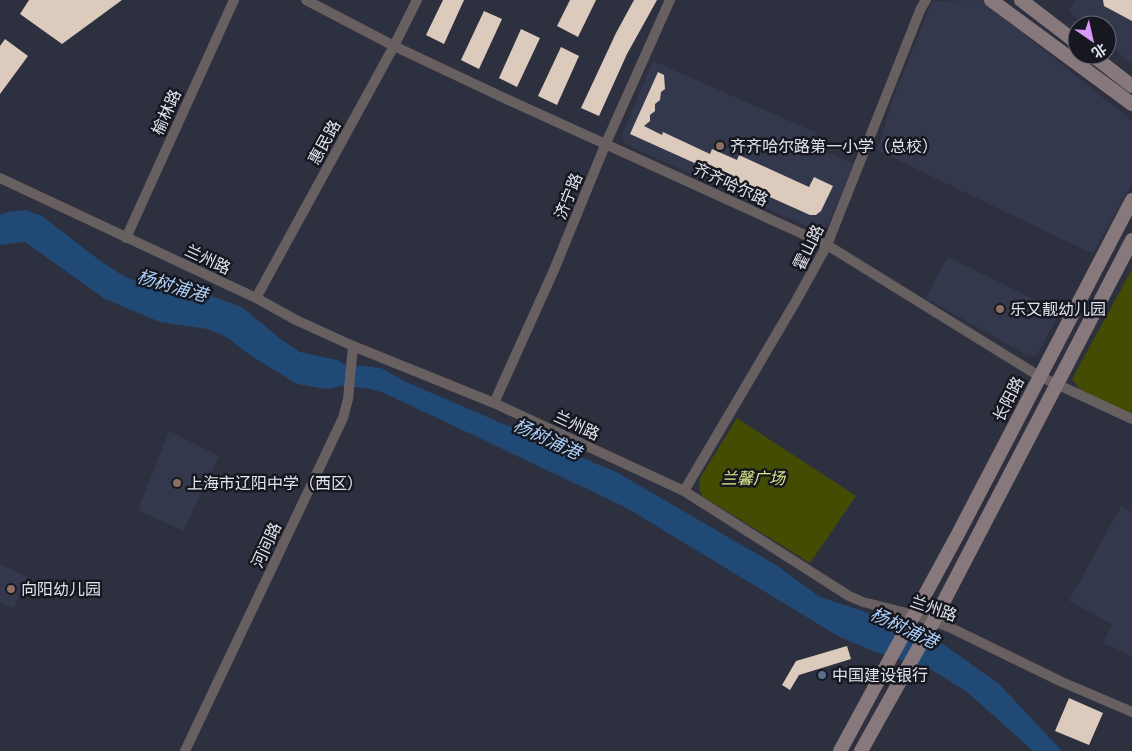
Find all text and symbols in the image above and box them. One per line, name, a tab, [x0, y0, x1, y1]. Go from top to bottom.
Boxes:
north arrow	[1067, 15, 1117, 65]
text: 北	[1088, 39, 1110, 62]
street label: 榆林路	[147, 86, 185, 138]
street label: 惠民路	[304, 116, 344, 168]
place label: 齐齐哈尔路第一小学（总校）	[730, 136, 938, 156]
marker: 齐齐哈尔路第一小学（总校）	[714, 140, 726, 152]
street label: 齐齐哈尔路	[691, 158, 771, 210]
street label: 济宁路	[550, 170, 586, 222]
street label: 霍山路	[788, 221, 828, 273]
street label: 兰州路	[182, 240, 234, 278]
water label: 杨树浦港	[134, 265, 213, 307]
place label: 乐又靓幼儿园	[1010, 299, 1106, 319]
marker: 乐又靓幼儿园	[994, 303, 1006, 315]
street label: 长阳路	[988, 373, 1028, 425]
street label: 兰州路	[551, 406, 603, 444]
water label: 杨树浦港	[510, 413, 587, 465]
park label: 兰馨广场	[721, 468, 787, 488]
place label: 上海市辽阳中学（西区）	[187, 473, 363, 493]
marker: 上海市辽阳中学（西区）	[171, 477, 183, 489]
street label: 河间路	[247, 519, 285, 571]
place label: 向阳幼儿园	[21, 579, 101, 599]
marker: 向阳幼儿园	[5, 583, 17, 595]
street label: 兰州路	[908, 591, 960, 625]
water label: 杨树浦港	[867, 602, 944, 654]
place label: 中国建设银行	[832, 665, 928, 685]
marker: 中国建设银行	[816, 669, 828, 681]

